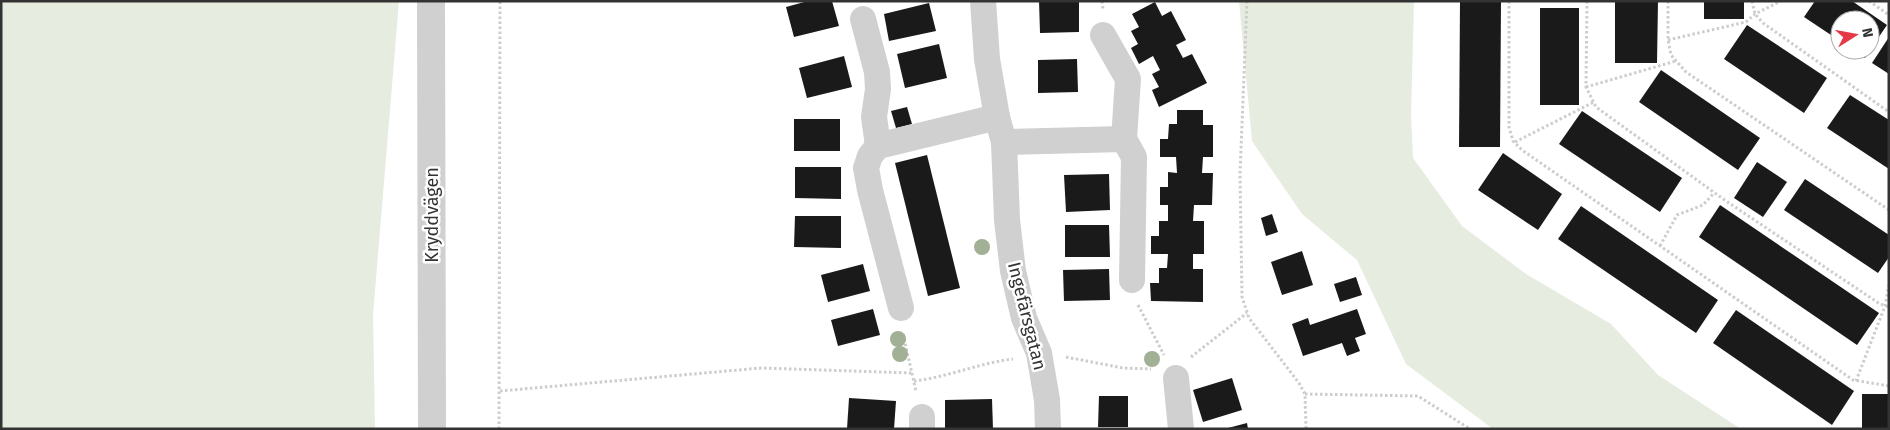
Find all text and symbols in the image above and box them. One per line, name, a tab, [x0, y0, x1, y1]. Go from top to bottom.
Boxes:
north arrow	[1830, 10, 1880, 60]
text: N	[1858, 26, 1877, 39]
street label: Kryddvägen	[421, 167, 443, 263]
street label: Ingefärsgatan	[1003, 260, 1051, 372]

